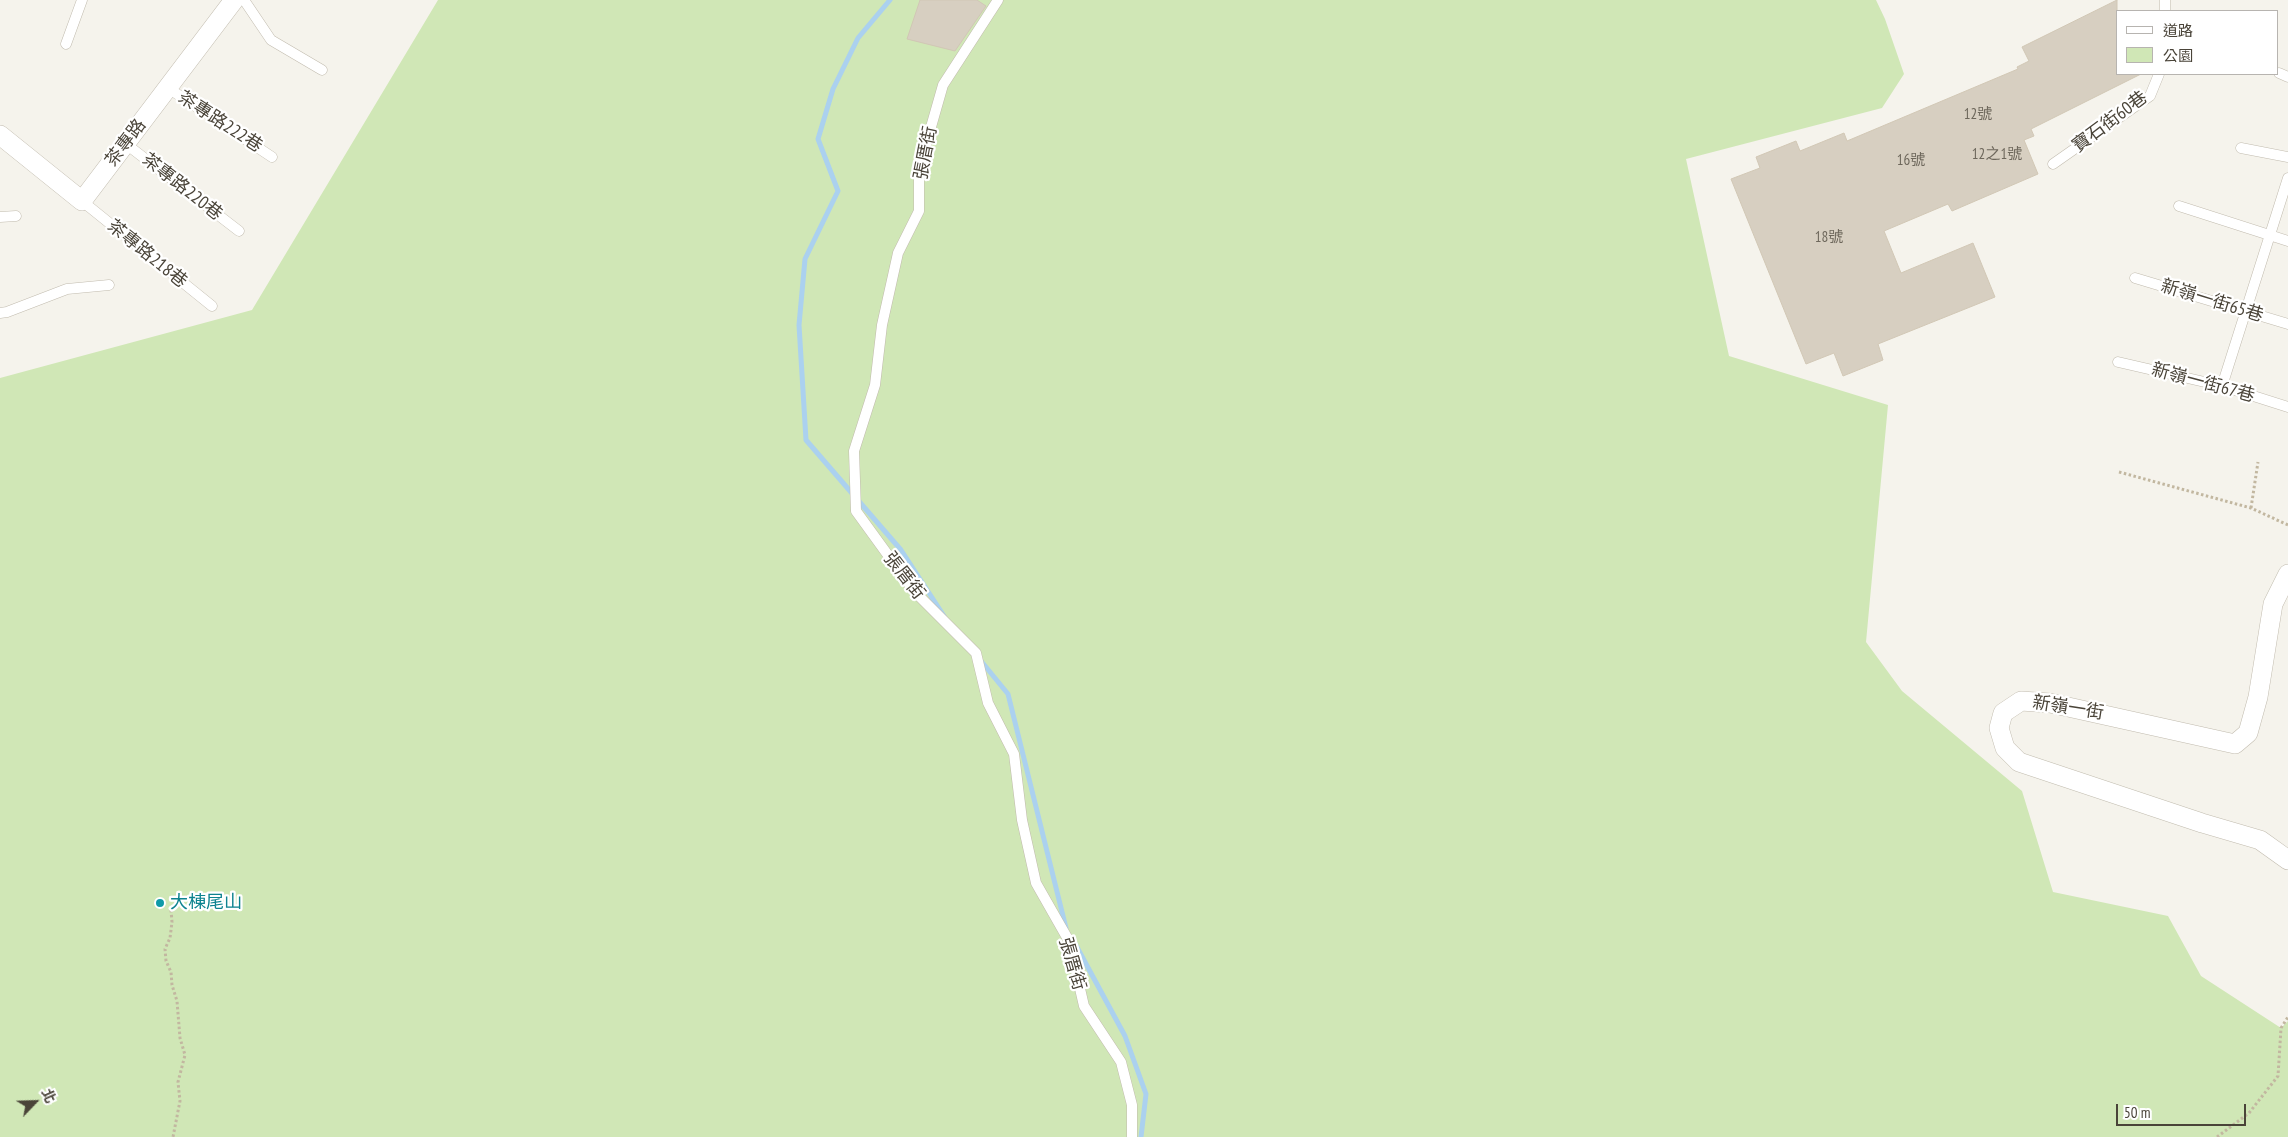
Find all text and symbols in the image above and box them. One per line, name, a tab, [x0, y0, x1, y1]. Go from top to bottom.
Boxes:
legend	[2116, 10, 2278, 75]
text: 道路	[2163, 21, 2193, 40]
text: 公園	[2163, 46, 2193, 65]
street label: 茶專路222巷	[174, 87, 266, 157]
street label: 寶石街60巷	[2068, 87, 2152, 157]
house number: 12號	[1964, 106, 1992, 124]
street label: 茶專路	[101, 115, 151, 171]
street label: 張厝街	[910, 124, 942, 182]
house number: 12之1號	[1972, 146, 2022, 164]
street label: 茶專路220巷	[137, 149, 227, 225]
house number: 16號	[1897, 152, 1925, 170]
street label: 茶專路218巷	[103, 215, 191, 293]
house number: 18號	[1815, 229, 1843, 247]
street label: 新嶺一街65巷	[2158, 275, 2266, 327]
street label: 新嶺一街67巷	[2149, 359, 2257, 407]
street label: 張厝街	[879, 548, 929, 604]
street label: 新嶺一街	[2031, 692, 2105, 724]
place label: 大棟尾山	[170, 892, 242, 914]
marker: 大棟尾山	[154, 897, 166, 909]
street label: 張厝街	[1054, 935, 1090, 993]
north arrow	[10, 1077, 60, 1127]
text: 北	[38, 1086, 60, 1106]
scale bar	[2118, 1094, 2248, 1126]
text: 50 m	[2124, 1103, 2150, 1122]

